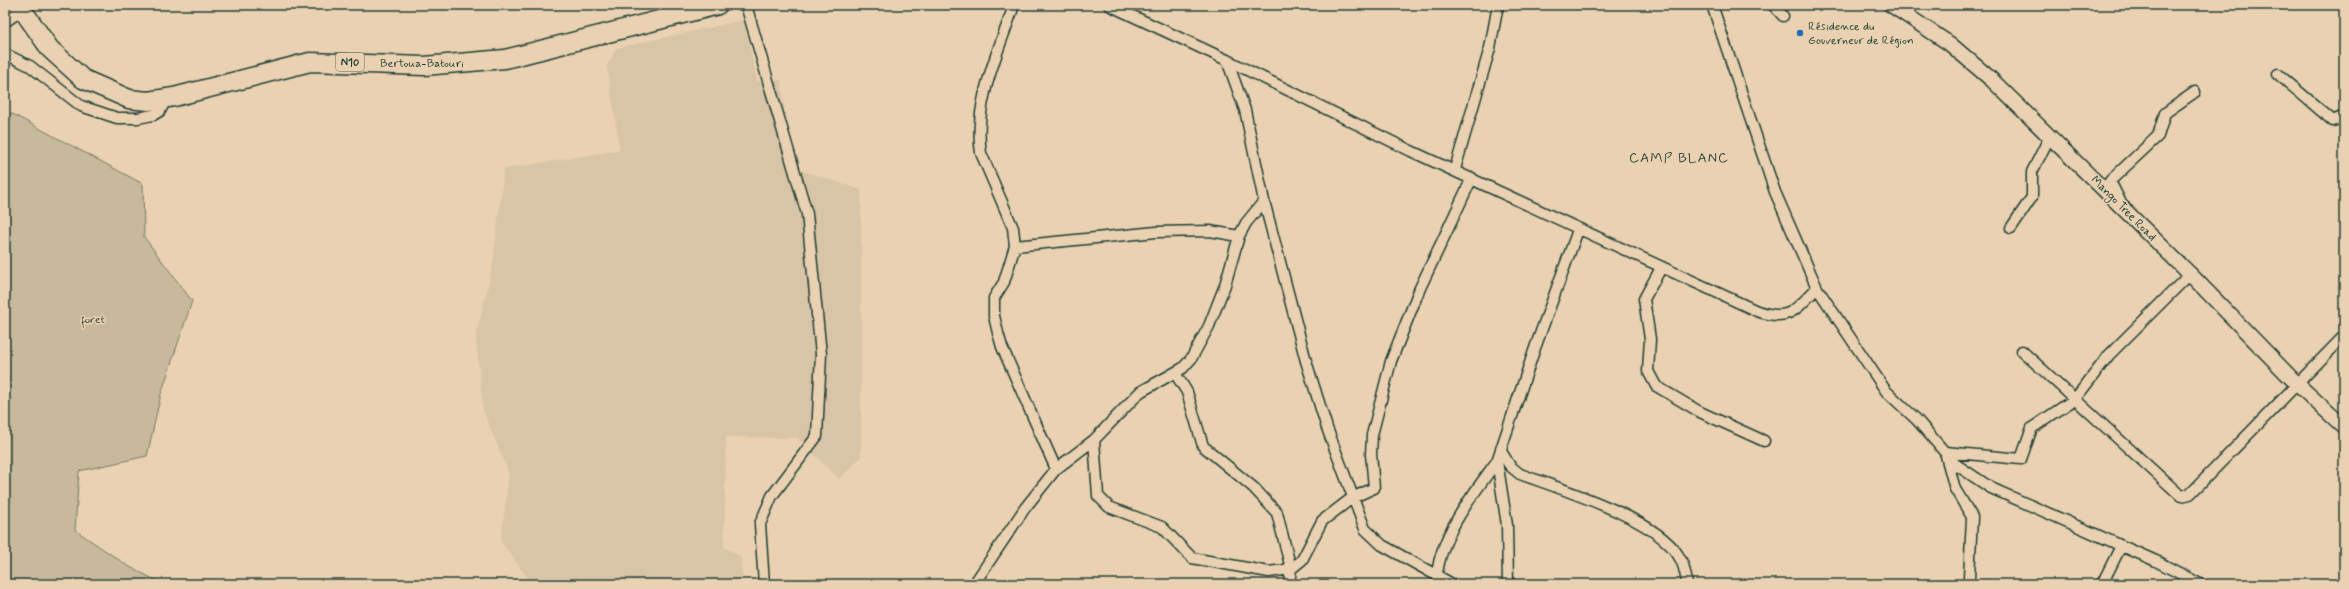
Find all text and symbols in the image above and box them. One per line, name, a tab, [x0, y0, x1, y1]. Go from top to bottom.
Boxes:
place label: Résidence du Gouverneur de Région	[1808, 19, 1914, 49]
marker: Résidence du Gouverneur de Région	[1795, 28, 1805, 38]
road number: N10	[336, 53, 364, 71]
street label: Bertoua-Batouri	[380, 56, 464, 72]
district label: CAMP BLANC	[1629, 149, 1729, 167]
street label: Mango Tree Road	[2087, 172, 2160, 245]
park label: foret	[81, 312, 105, 329]

